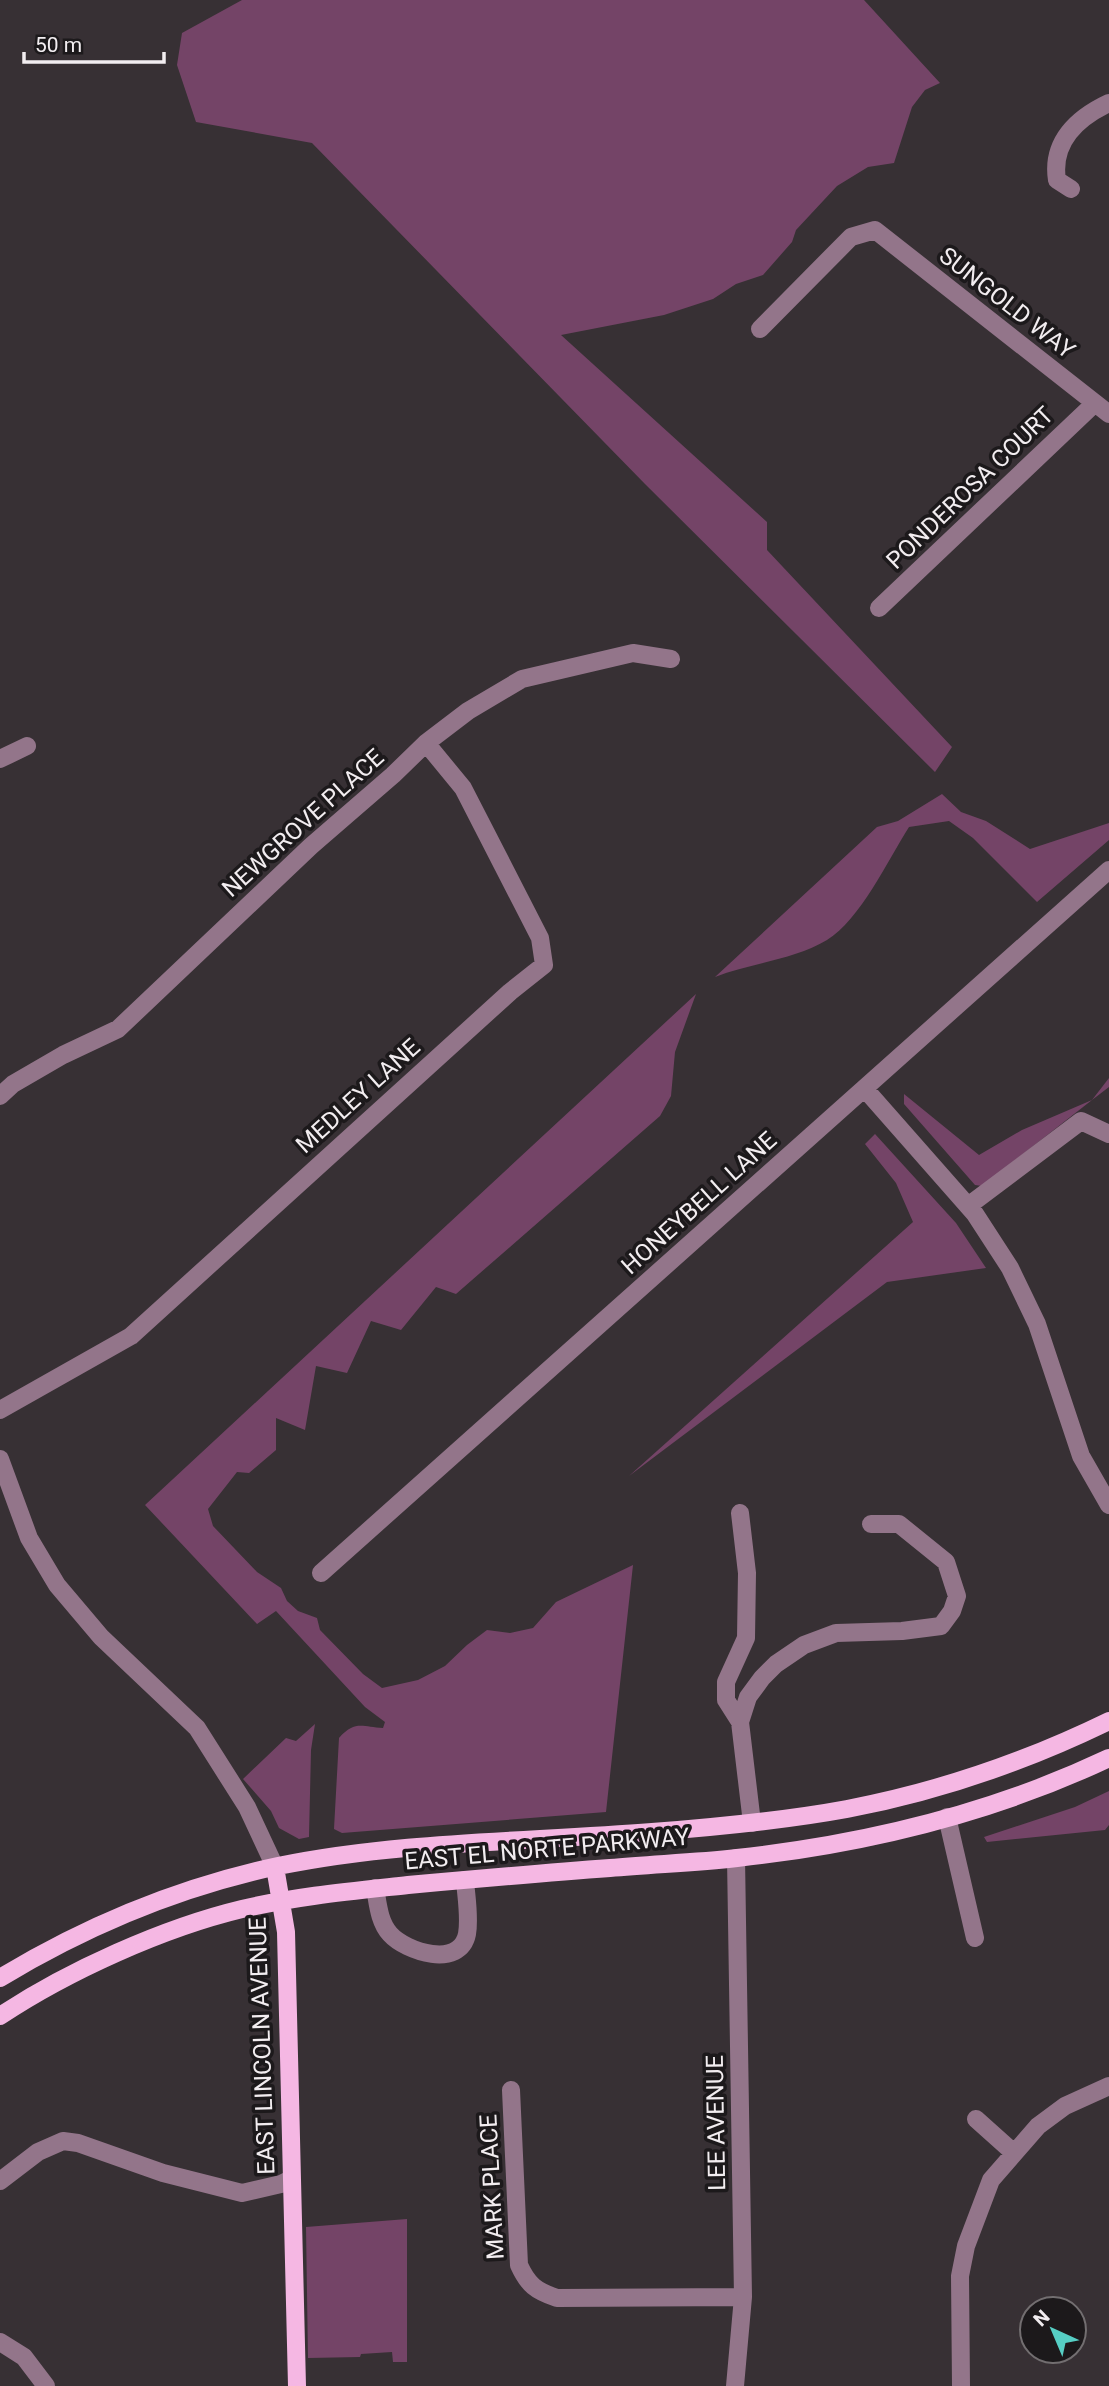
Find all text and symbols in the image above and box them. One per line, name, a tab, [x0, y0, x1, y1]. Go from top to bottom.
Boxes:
scale bar	[24, 21, 164, 65]
text: 50 m	[35, 33, 82, 57]
street label: SUNGOLD WAY	[934, 241, 1081, 365]
street label: PONDEROSA COURT	[881, 401, 1059, 575]
street label: NEWGROVE PLACE	[217, 743, 389, 903]
street label: MEDLEY LANE	[290, 1033, 426, 1159]
street label: HONEYBELL LANE	[616, 1126, 782, 1280]
street label: EAST EL NORTE PARKWAY	[403, 1823, 691, 1875]
street label: EAST LINCOLN AVENUE	[244, 1917, 280, 2175]
street label: LEE AVENUE	[701, 2055, 731, 2191]
street label: MARK PLACE	[474, 2114, 510, 2260]
north arrow	[1018, 2295, 1088, 2365]
text: N	[1029, 2305, 1054, 2331]

